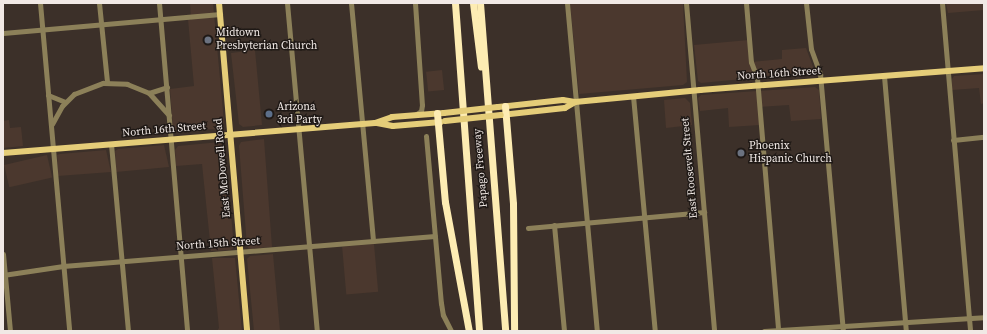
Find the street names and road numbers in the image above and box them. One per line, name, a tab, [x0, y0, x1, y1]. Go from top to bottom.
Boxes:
street label: North 16th Street	[737, 64, 821, 84]
street label: East Roosevelt Street	[679, 117, 701, 219]
street label: East McDowell Road	[212, 118, 234, 218]
street label: North 16th Street	[122, 120, 206, 140]
street label: Papago Freeway	[471, 128, 491, 208]
street label: North 15th Street	[176, 234, 260, 254]

